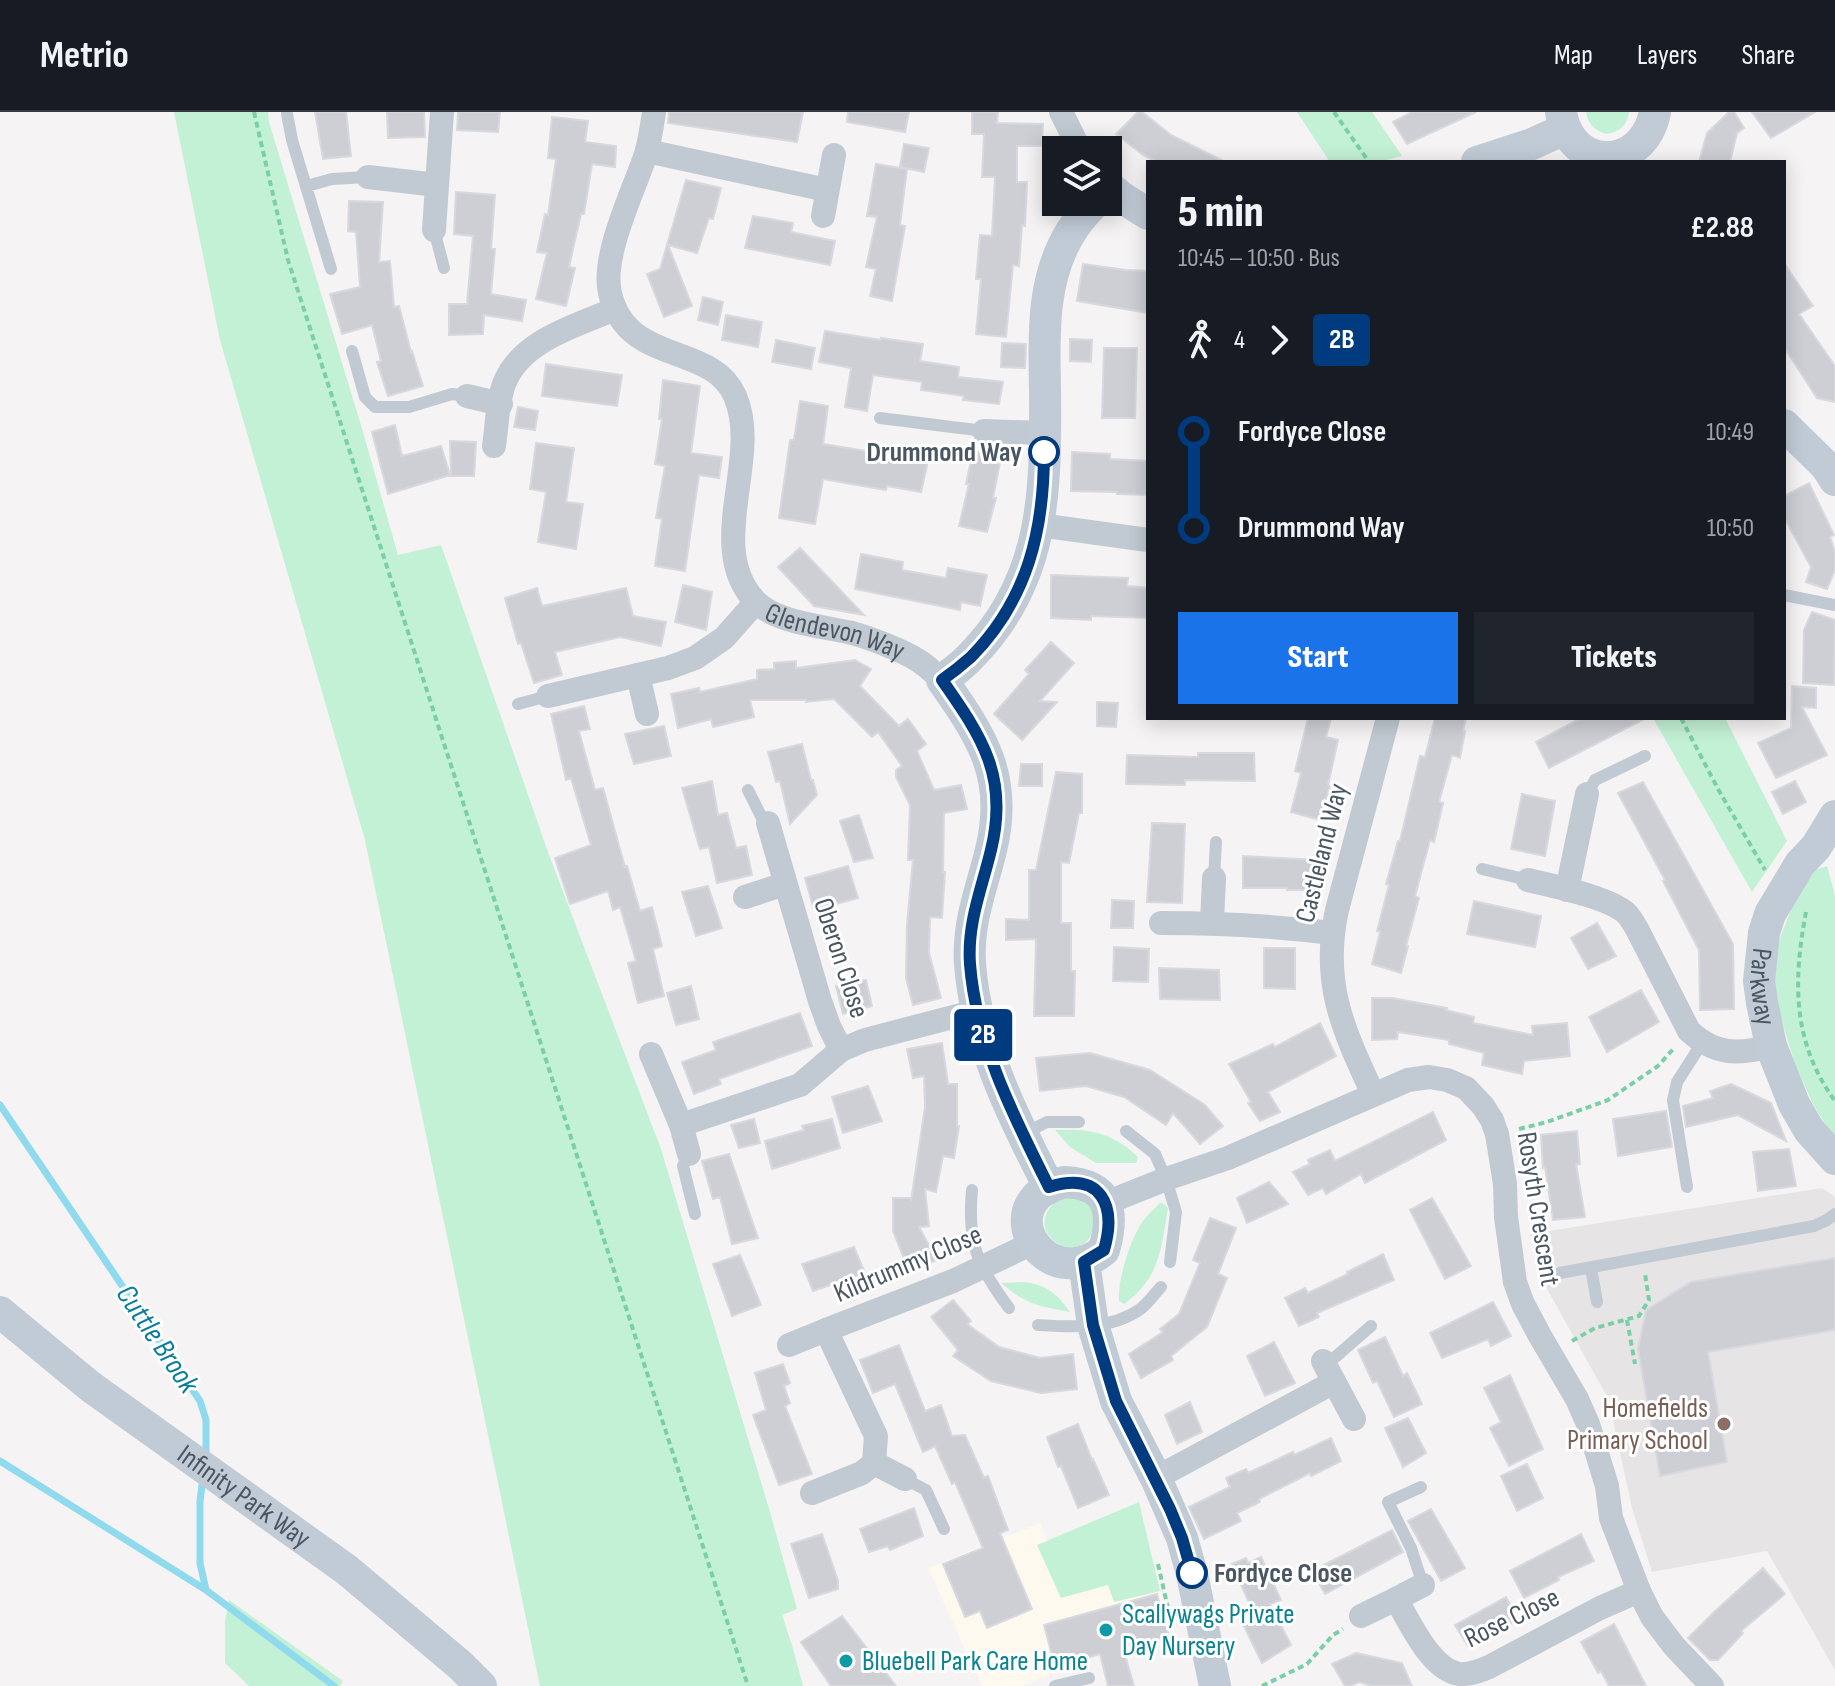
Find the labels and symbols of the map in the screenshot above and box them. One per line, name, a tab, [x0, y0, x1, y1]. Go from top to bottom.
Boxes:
place label: Drummond Way	[867, 436, 1022, 469]
marker: Drummond Way	[1029, 437, 1059, 467]
street label: Glendevon Way	[760, 596, 910, 667]
street label: Castleland Way	[1289, 780, 1355, 926]
street label: Oberon Close	[806, 894, 876, 1022]
street label: Parkway	[1742, 946, 1783, 1029]
line badge: 2B	[947, 1009, 1019, 1061]
street label: Rosyth Crescent	[1510, 1130, 1566, 1288]
street label: Kildrummy Close	[829, 1218, 987, 1310]
water label: Cuttle Brook	[108, 1278, 207, 1401]
place label: Homefields Primary School	[1567, 1392, 1708, 1457]
marker: Homefields Primary School	[1715, 1415, 1733, 1433]
street label: Infinity Park Way	[171, 1438, 317, 1555]
place label: Fordyce Close	[1214, 1557, 1352, 1590]
marker: Fordyce Close	[1177, 1558, 1207, 1588]
street label: Rose Close	[1459, 1581, 1565, 1655]
place label: Scallywags Private Day Nursery	[1122, 1598, 1294, 1663]
marker: Scallywags Private Day Nursery	[1097, 1621, 1115, 1639]
place label: Bluebell Park Care Home	[862, 1645, 1088, 1678]
marker: Bluebell Park Care Home	[837, 1652, 855, 1670]

